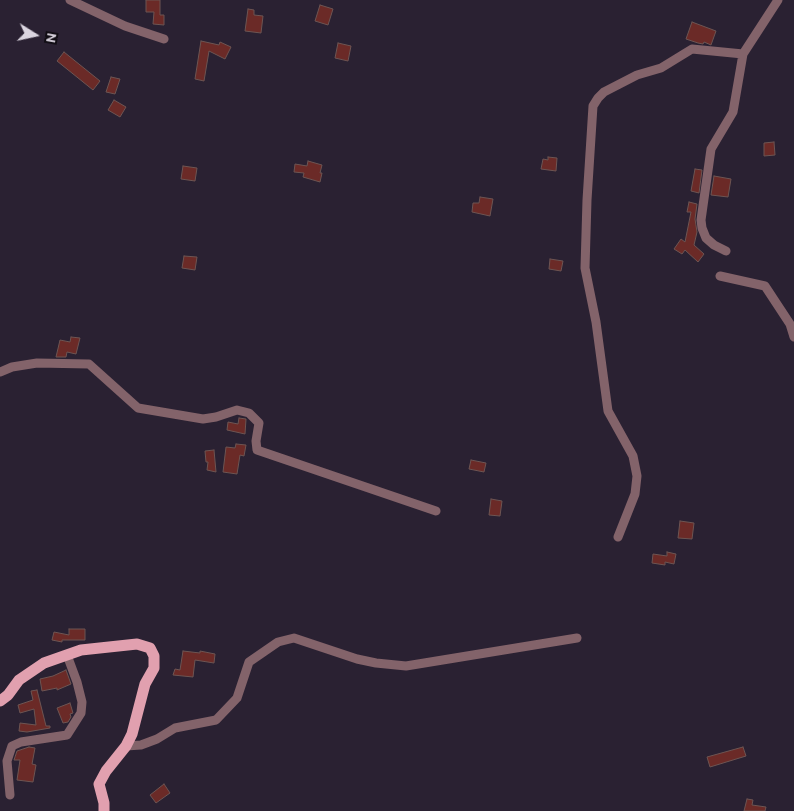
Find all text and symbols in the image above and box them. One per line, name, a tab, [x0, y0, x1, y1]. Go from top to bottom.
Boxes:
north arrow	[10, 10, 60, 60]
text: N	[41, 31, 60, 44]

